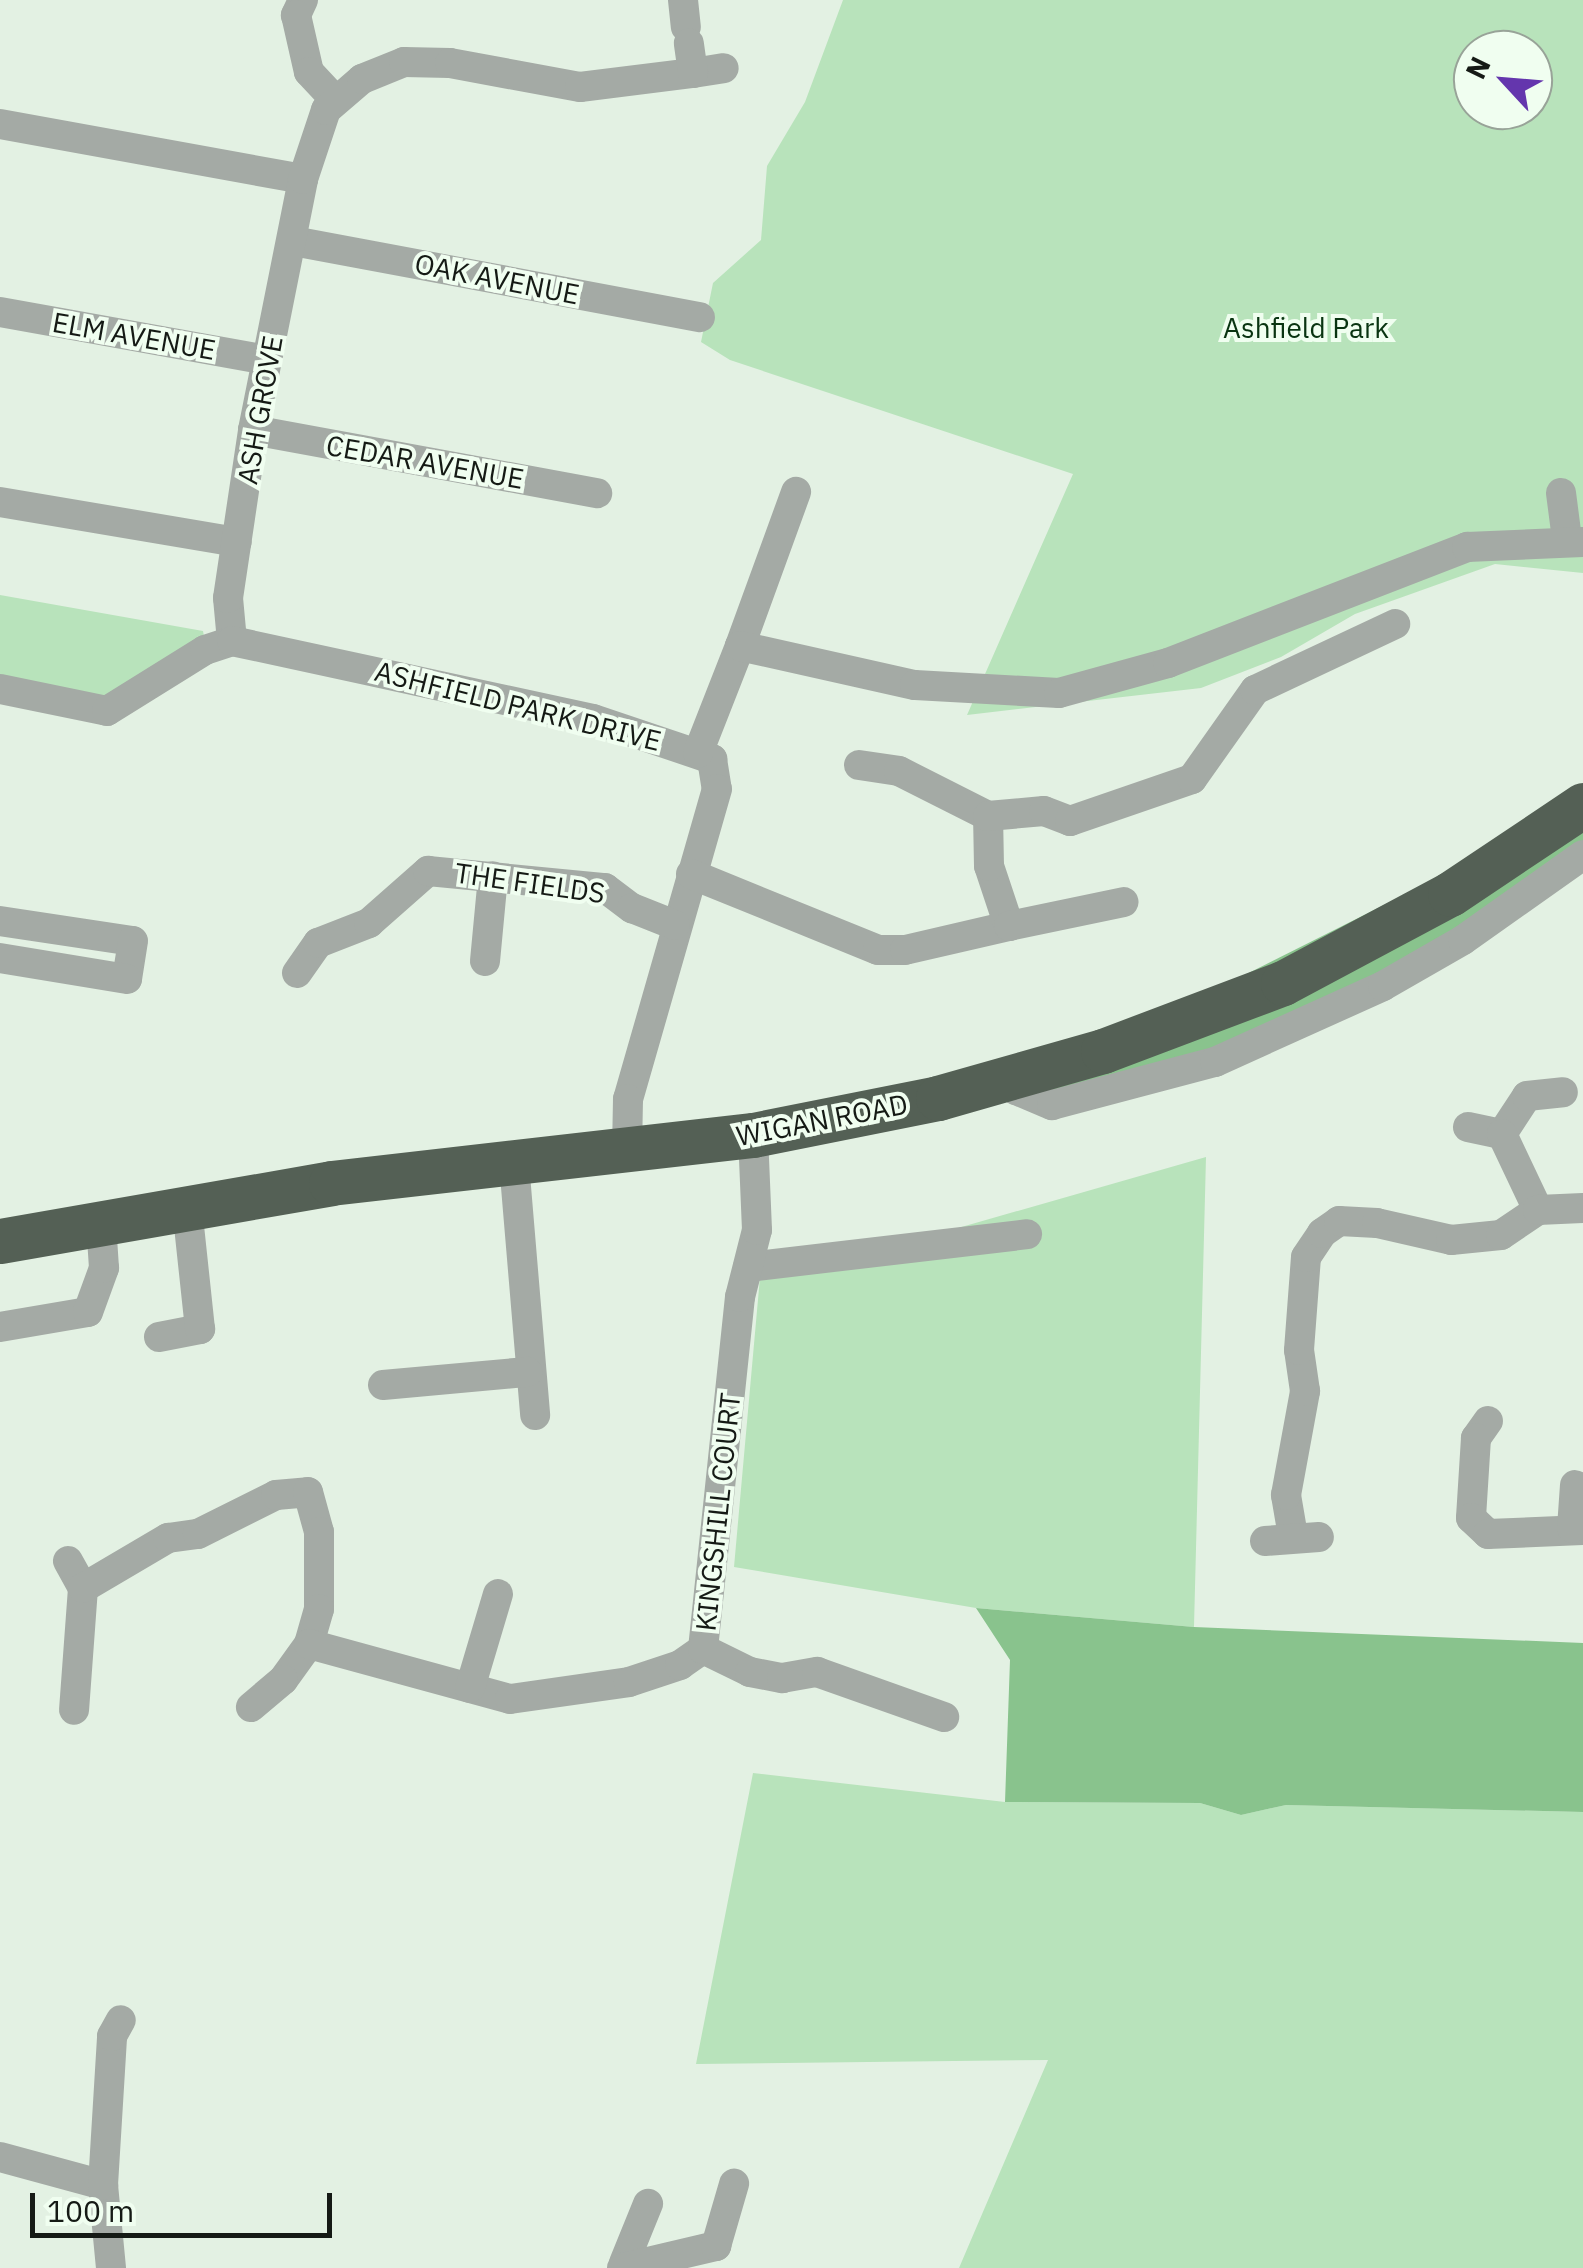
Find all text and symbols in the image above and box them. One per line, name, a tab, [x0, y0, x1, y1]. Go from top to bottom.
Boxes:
north arrow	[1453, 30, 1553, 130]
text: N	[1456, 50, 1498, 85]
street label: OAK AVENUE	[412, 247, 582, 311]
street label: ELM AVENUE	[50, 305, 218, 367]
park label: Ashfield Park	[1223, 311, 1389, 345]
street label: ASH GROVE	[230, 333, 290, 487]
street label: CEDAR AVENUE	[324, 428, 526, 496]
street label: ASHFIELD PARK DRIVE	[371, 654, 665, 758]
street label: THE FIELDS	[453, 856, 607, 910]
street label: WIGAN ROAD	[734, 1087, 910, 1153]
street label: KINGSHILL COURT	[689, 1391, 747, 1633]
scale bar	[35, 2173, 338, 2235]
text: 100 m	[47, 2191, 134, 2230]

